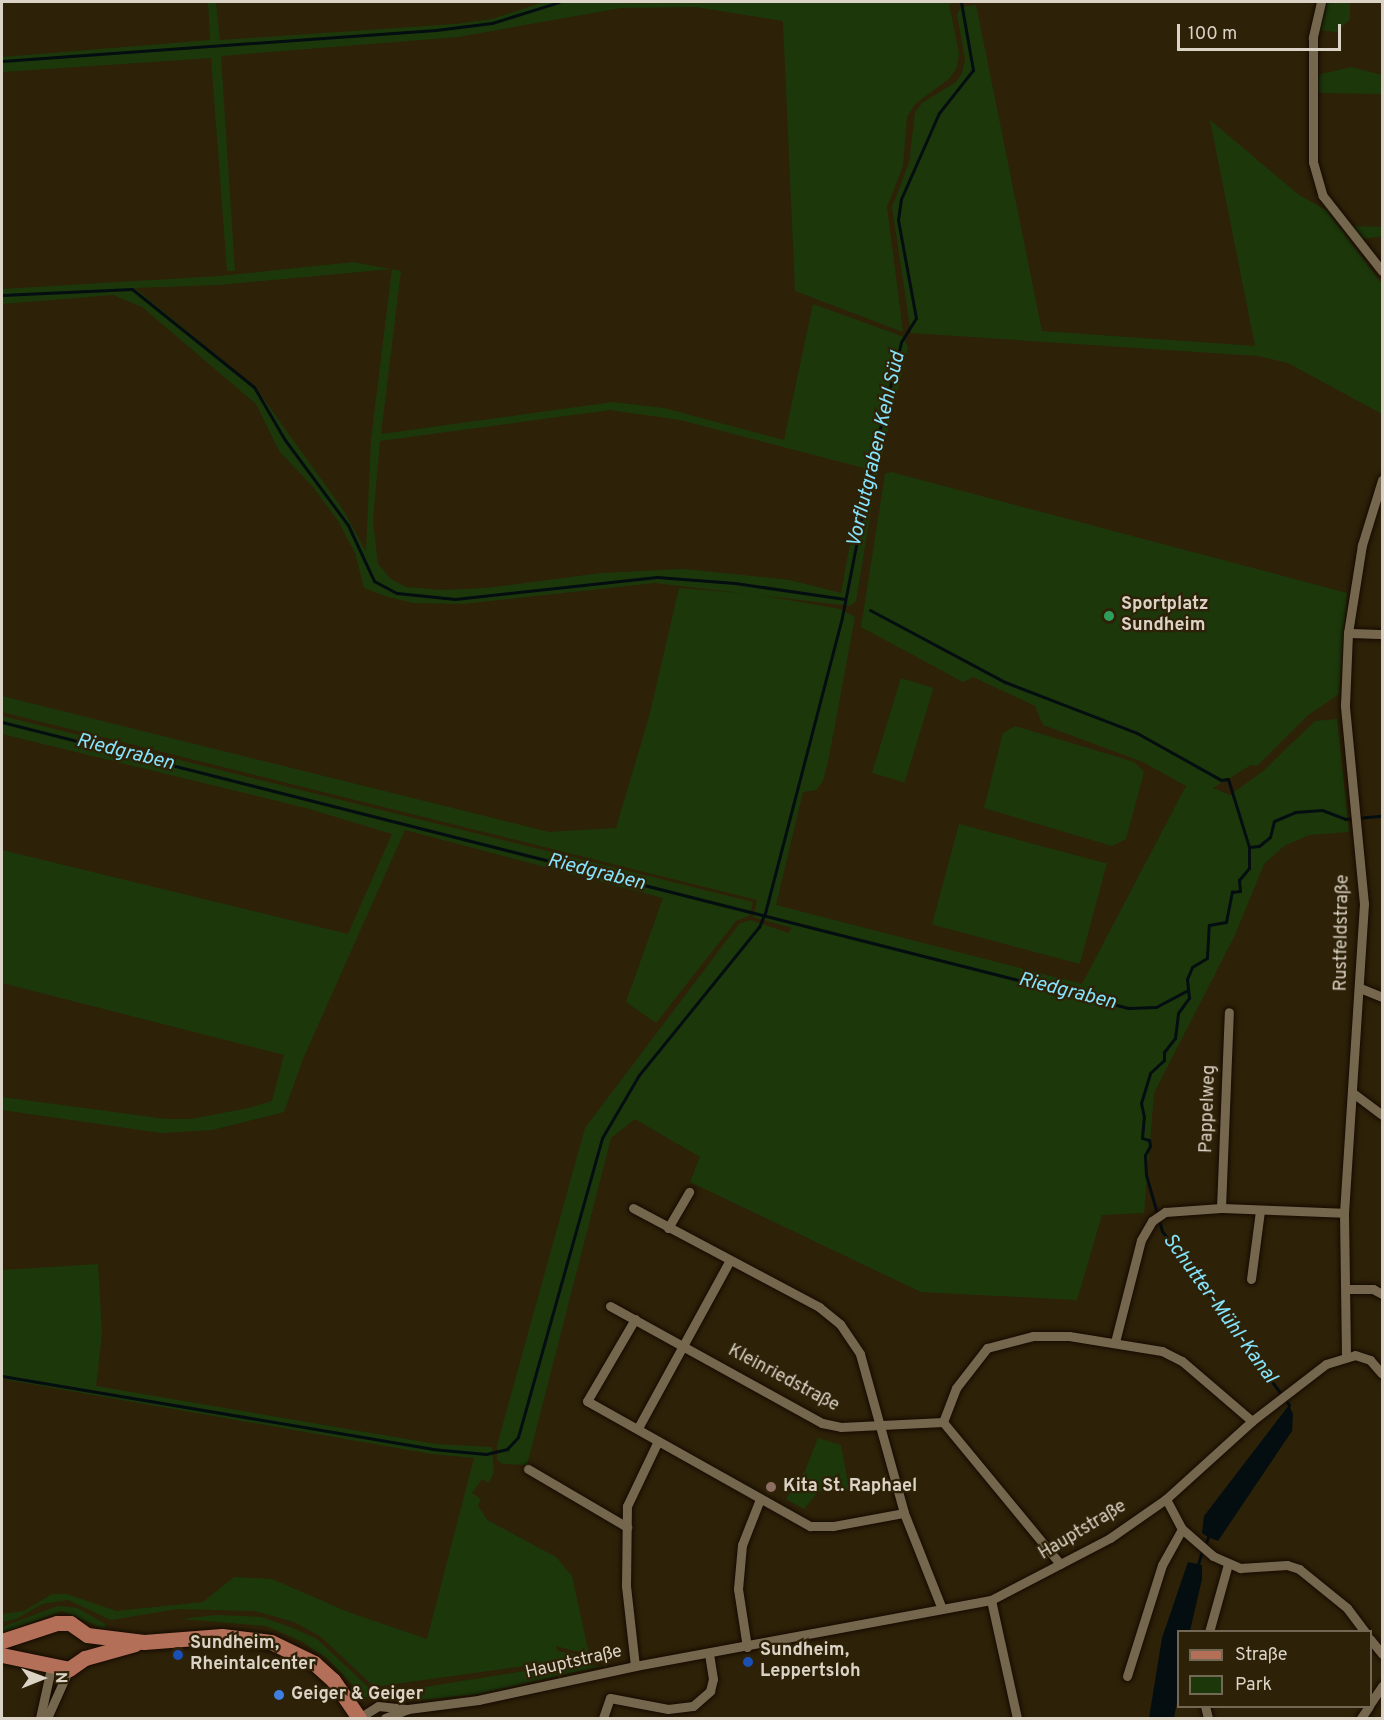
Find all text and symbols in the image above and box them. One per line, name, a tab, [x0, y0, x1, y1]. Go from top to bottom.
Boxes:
scale bar	[1180, 12, 1344, 50]
text: 100 m	[1188, 23, 1237, 46]
water label: Vorflutgraben Kehl Süd	[843, 350, 911, 550]
place label: Sportplatz Sundheim	[1121, 595, 1209, 638]
marker: Sportplatz Sundheim	[1102, 609, 1116, 623]
water label: Riedgraben	[74, 729, 176, 777]
water label: Riedgraben	[545, 849, 647, 897]
street label: Rustfeldstraße	[1331, 874, 1355, 992]
water label: Riedgraben	[1016, 968, 1118, 1016]
street label: Pappelweg	[1197, 1064, 1221, 1154]
water label: Schutter-Mühl-Kanal	[1157, 1229, 1281, 1389]
street label: Kleinriedstraße	[724, 1341, 842, 1417]
place label: Kita St. Raphael	[783, 1476, 917, 1498]
marker: Kita St. Raphael	[764, 1480, 778, 1494]
street label: Hauptstraße	[1035, 1496, 1131, 1566]
legend	[1177, 1630, 1372, 1708]
place label: Sundheim, Rheintalcenter	[190, 1634, 316, 1676]
street label: Hauptstraße	[524, 1641, 624, 1685]
place label: Sundheim, Leppertsloh	[760, 1641, 861, 1684]
text: Straße	[1235, 1644, 1287, 1667]
north arrow	[12, 1648, 72, 1708]
marker: Sundheim, Rheintalcenter	[171, 1648, 185, 1662]
marker: Sundheim, Leppertsloh	[741, 1655, 755, 1669]
text: N	[50, 1672, 70, 1684]
text: Park	[1235, 1674, 1272, 1697]
place label: Geiger & Geiger	[291, 1684, 423, 1706]
marker: Geiger & Geiger	[272, 1688, 286, 1702]

